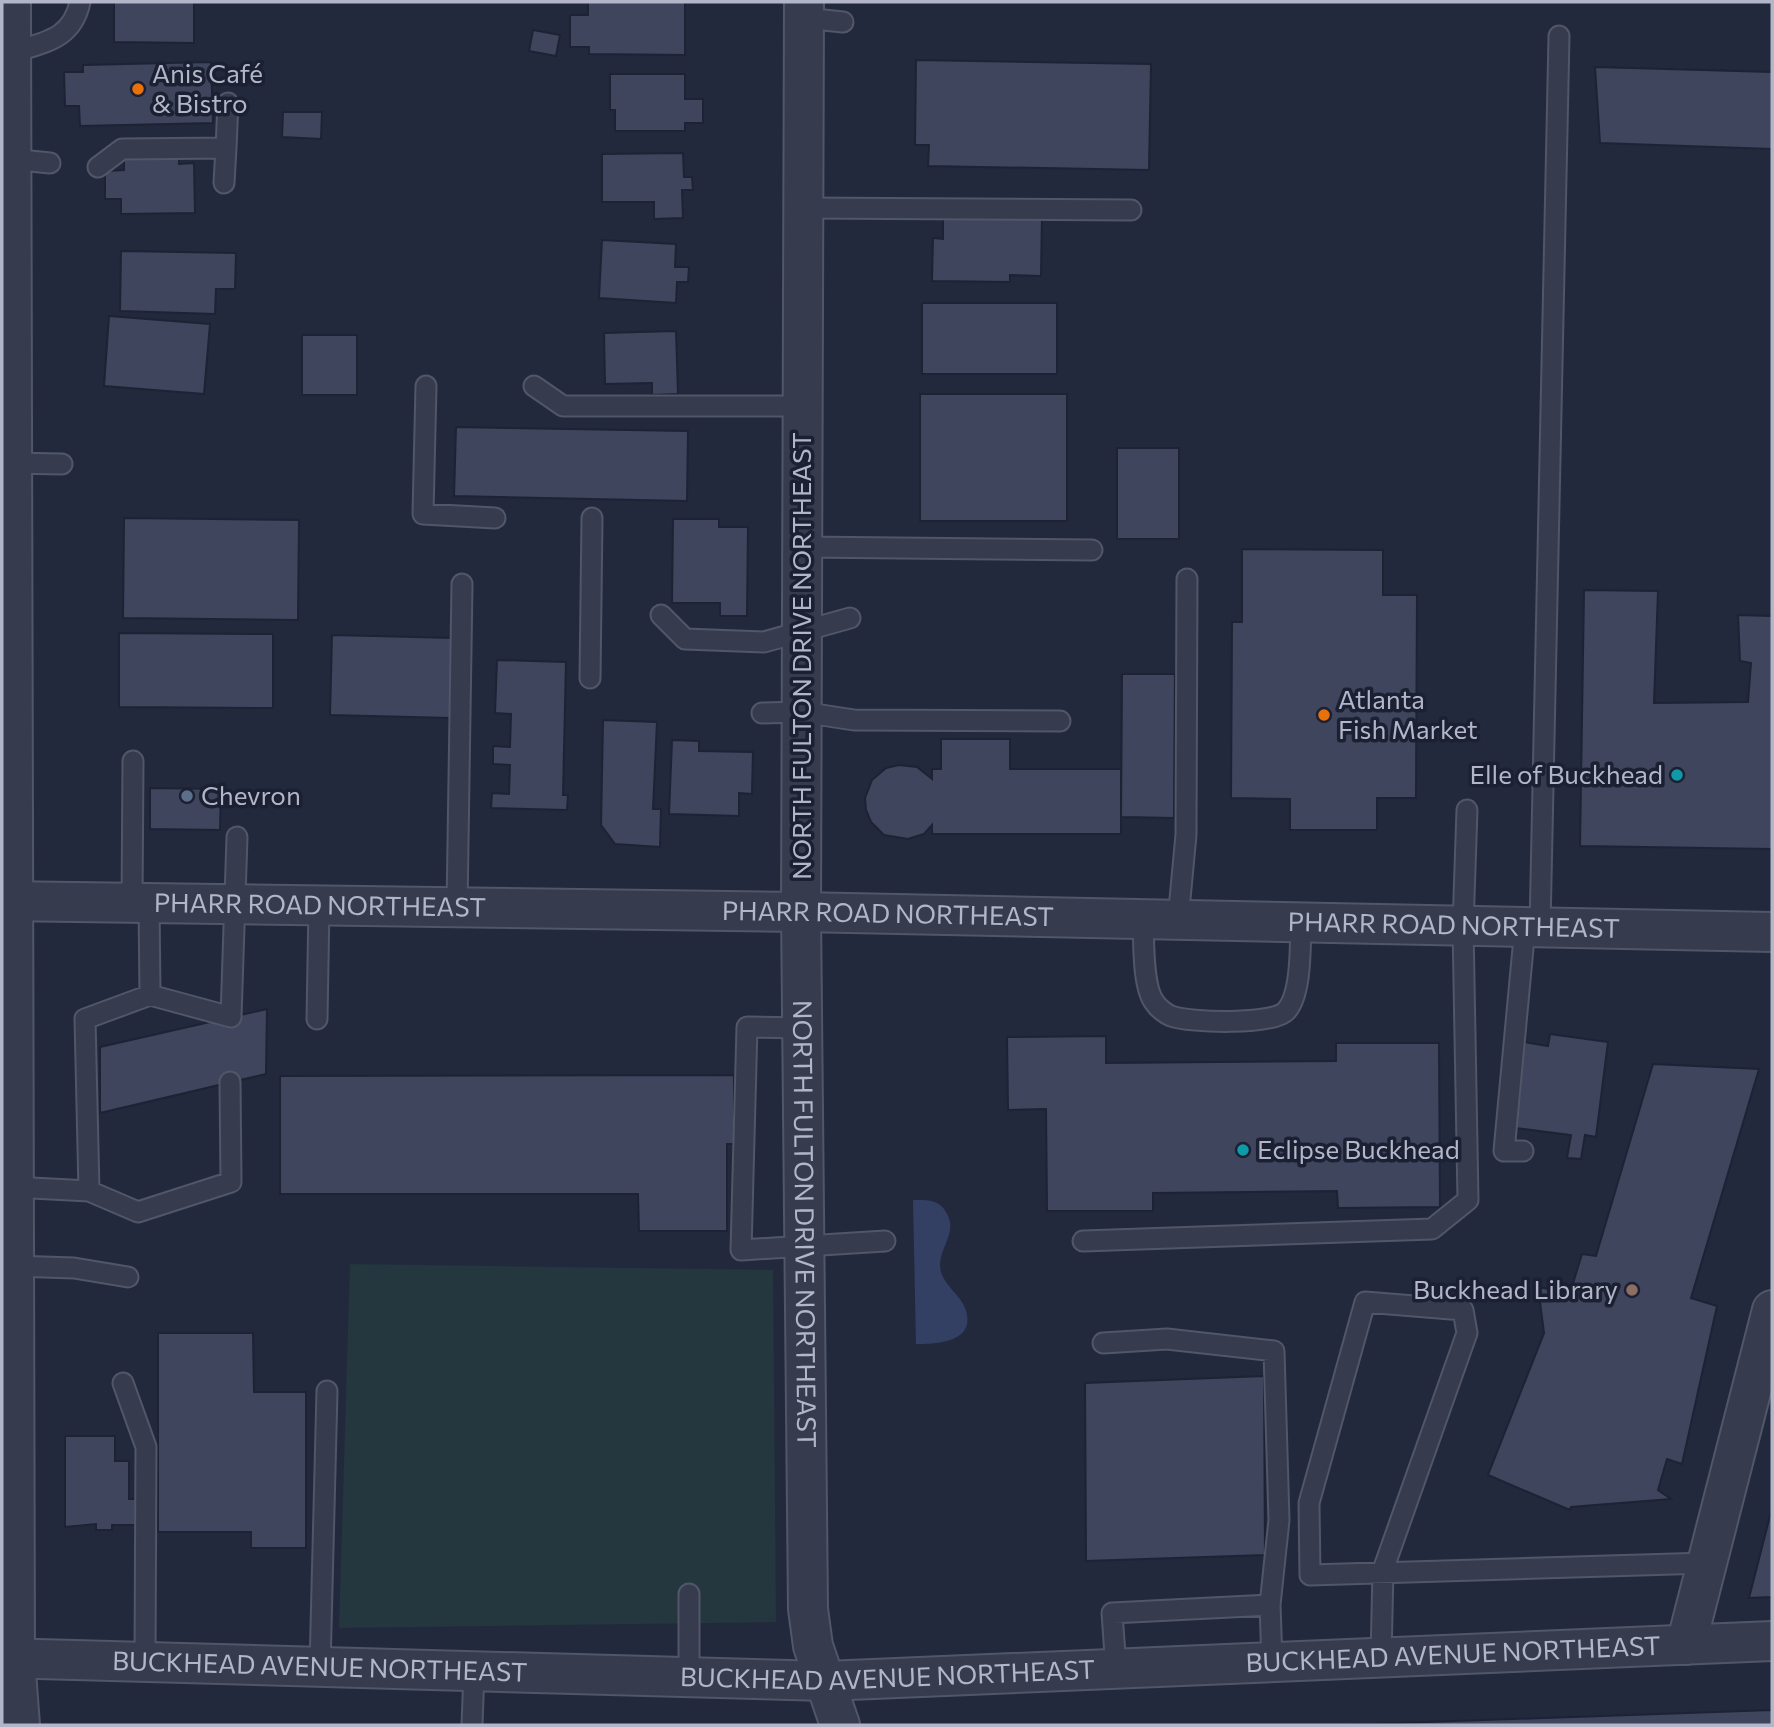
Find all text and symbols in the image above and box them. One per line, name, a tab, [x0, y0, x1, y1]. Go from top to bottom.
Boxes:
place label: Anis Café & Bistro	[152, 57, 263, 118]
marker: Anis Café & Bistro	[130, 81, 146, 97]
street label: NORTH FULTON DRIVE NORTHEAST	[785, 432, 816, 880]
place label: Atlanta Fish Market	[1338, 683, 1478, 744]
marker: Atlanta Fish Market	[1316, 707, 1332, 723]
place label: Elle of Buckhead	[1470, 758, 1663, 789]
marker: Elle of Buckhead	[1669, 767, 1685, 783]
place label: Chevron	[201, 779, 301, 810]
marker: Chevron	[179, 788, 195, 804]
street label: PHARR ROAD NORTHEAST	[154, 886, 486, 922]
street label: PHARR ROAD NORTHEAST	[722, 894, 1054, 931]
street label: PHARR ROAD NORTHEAST	[1287, 905, 1620, 943]
street label: NORTH FULTON DRIVE NORTHEAST	[788, 1000, 823, 1448]
place label: Eclipse Buckhead	[1257, 1133, 1460, 1164]
marker: Eclipse Buckhead	[1235, 1142, 1251, 1158]
place label: Buckhead Library	[1413, 1273, 1618, 1304]
marker: Buckhead Library	[1624, 1282, 1640, 1298]
street label: BUCKHEAD AVENUE NORTHEAST	[1245, 1629, 1661, 1677]
street label: BUCKHEAD AVENUE NORTHEAST	[112, 1644, 528, 1687]
street label: BUCKHEAD AVENUE NORTHEAST	[680, 1653, 1096, 1695]

